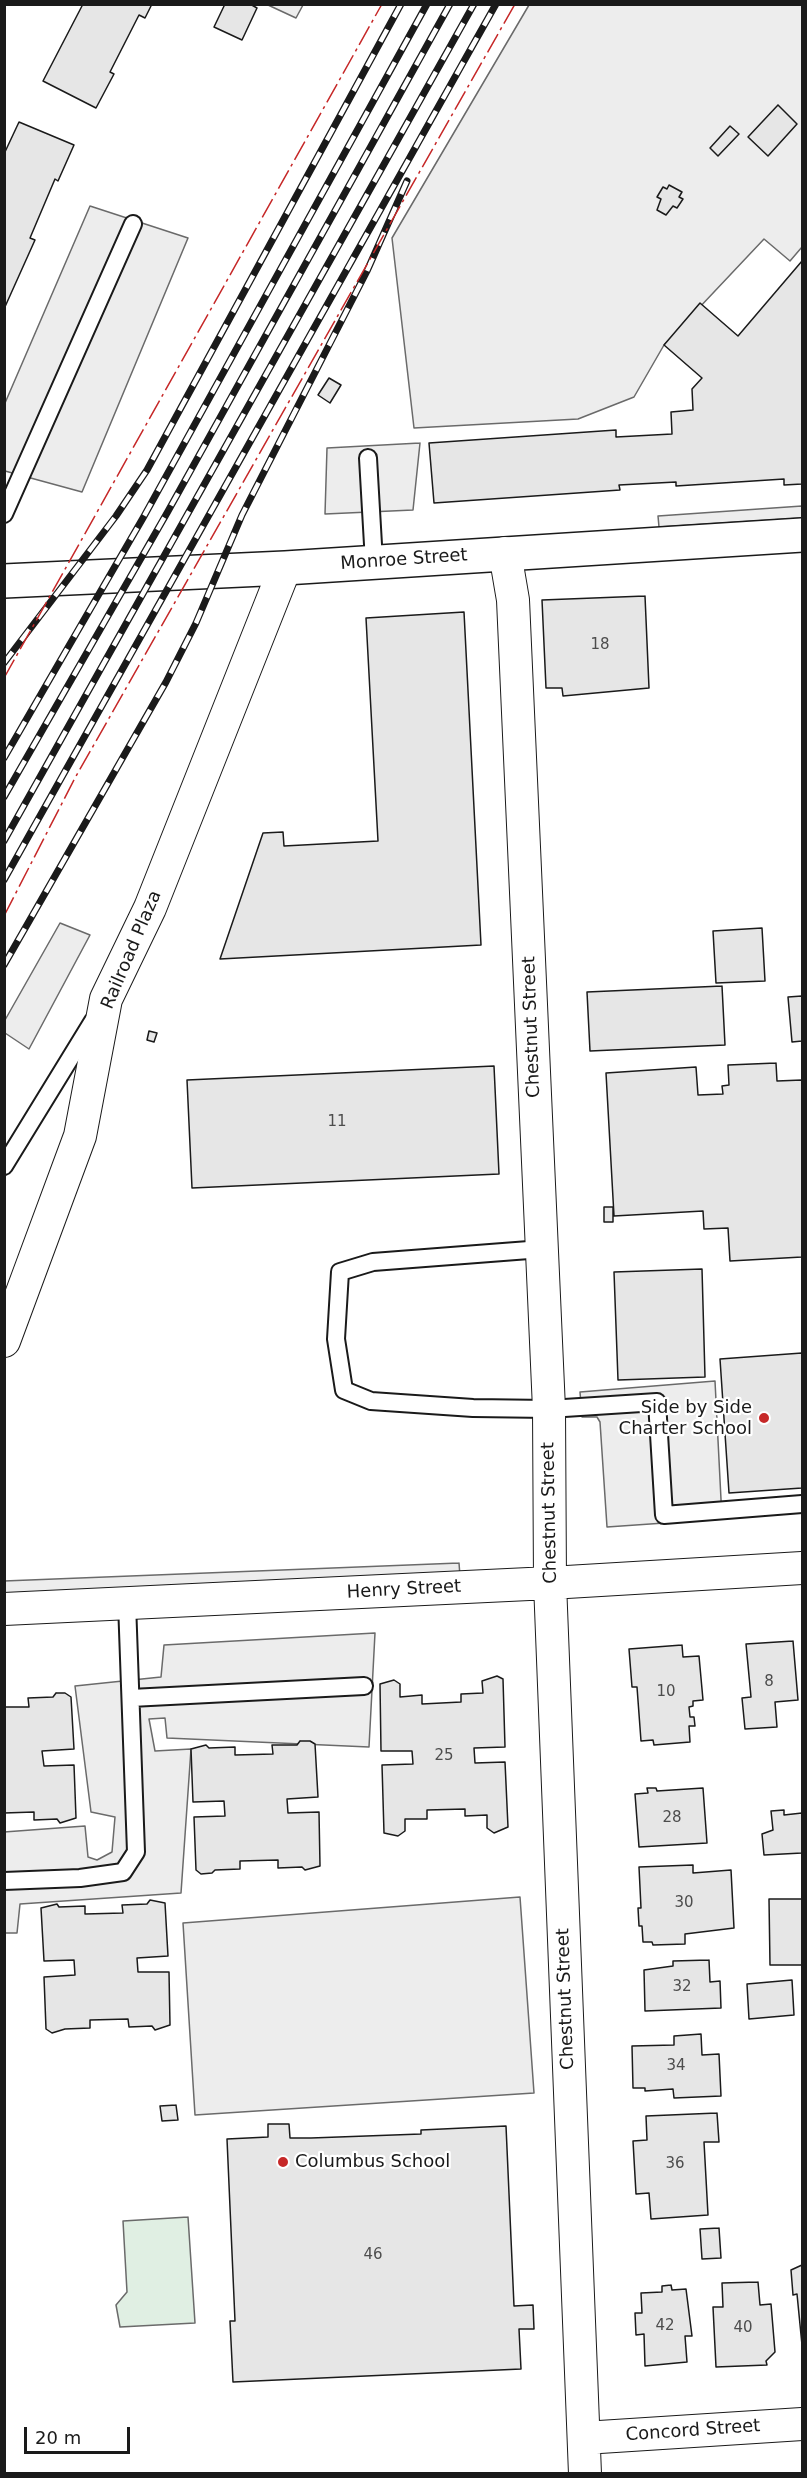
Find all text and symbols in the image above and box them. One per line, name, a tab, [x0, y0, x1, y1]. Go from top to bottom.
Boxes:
street label: Monroe Street	[340, 545, 468, 575]
house number: 18	[590, 636, 610, 654]
street label: Railroad Plaza	[97, 887, 167, 1013]
street label: Chestnut Street	[519, 956, 545, 1098]
house number: 11	[327, 1113, 347, 1131]
place label: Side by Side Charter School	[619, 1397, 752, 1440]
marker: Side by Side Charter School	[757, 1411, 771, 1425]
street label: Chestnut Street	[538, 1442, 562, 1584]
street label: Henry Street	[346, 1576, 462, 1604]
house number: 8	[764, 1673, 774, 1691]
house number: 10	[656, 1683, 676, 1701]
house number: 25	[434, 1747, 454, 1765]
house number: 28	[662, 1809, 682, 1827]
house number: 30	[674, 1894, 694, 1912]
street label: Chestnut Street	[553, 1928, 579, 2070]
house number: 32	[672, 1978, 692, 1996]
house number: 34	[666, 2057, 686, 2075]
place label: Columbus School	[295, 2151, 450, 2173]
marker: Columbus School	[276, 2155, 290, 2169]
house number: 36	[665, 2155, 685, 2173]
house number: 46	[363, 2246, 383, 2264]
house number: 42	[655, 2317, 675, 2335]
house number: 40	[733, 2319, 753, 2337]
scale bar	[27, 2415, 134, 2453]
street label: Concord Street	[625, 2416, 761, 2446]
text: 20 m	[35, 2427, 81, 2448]

